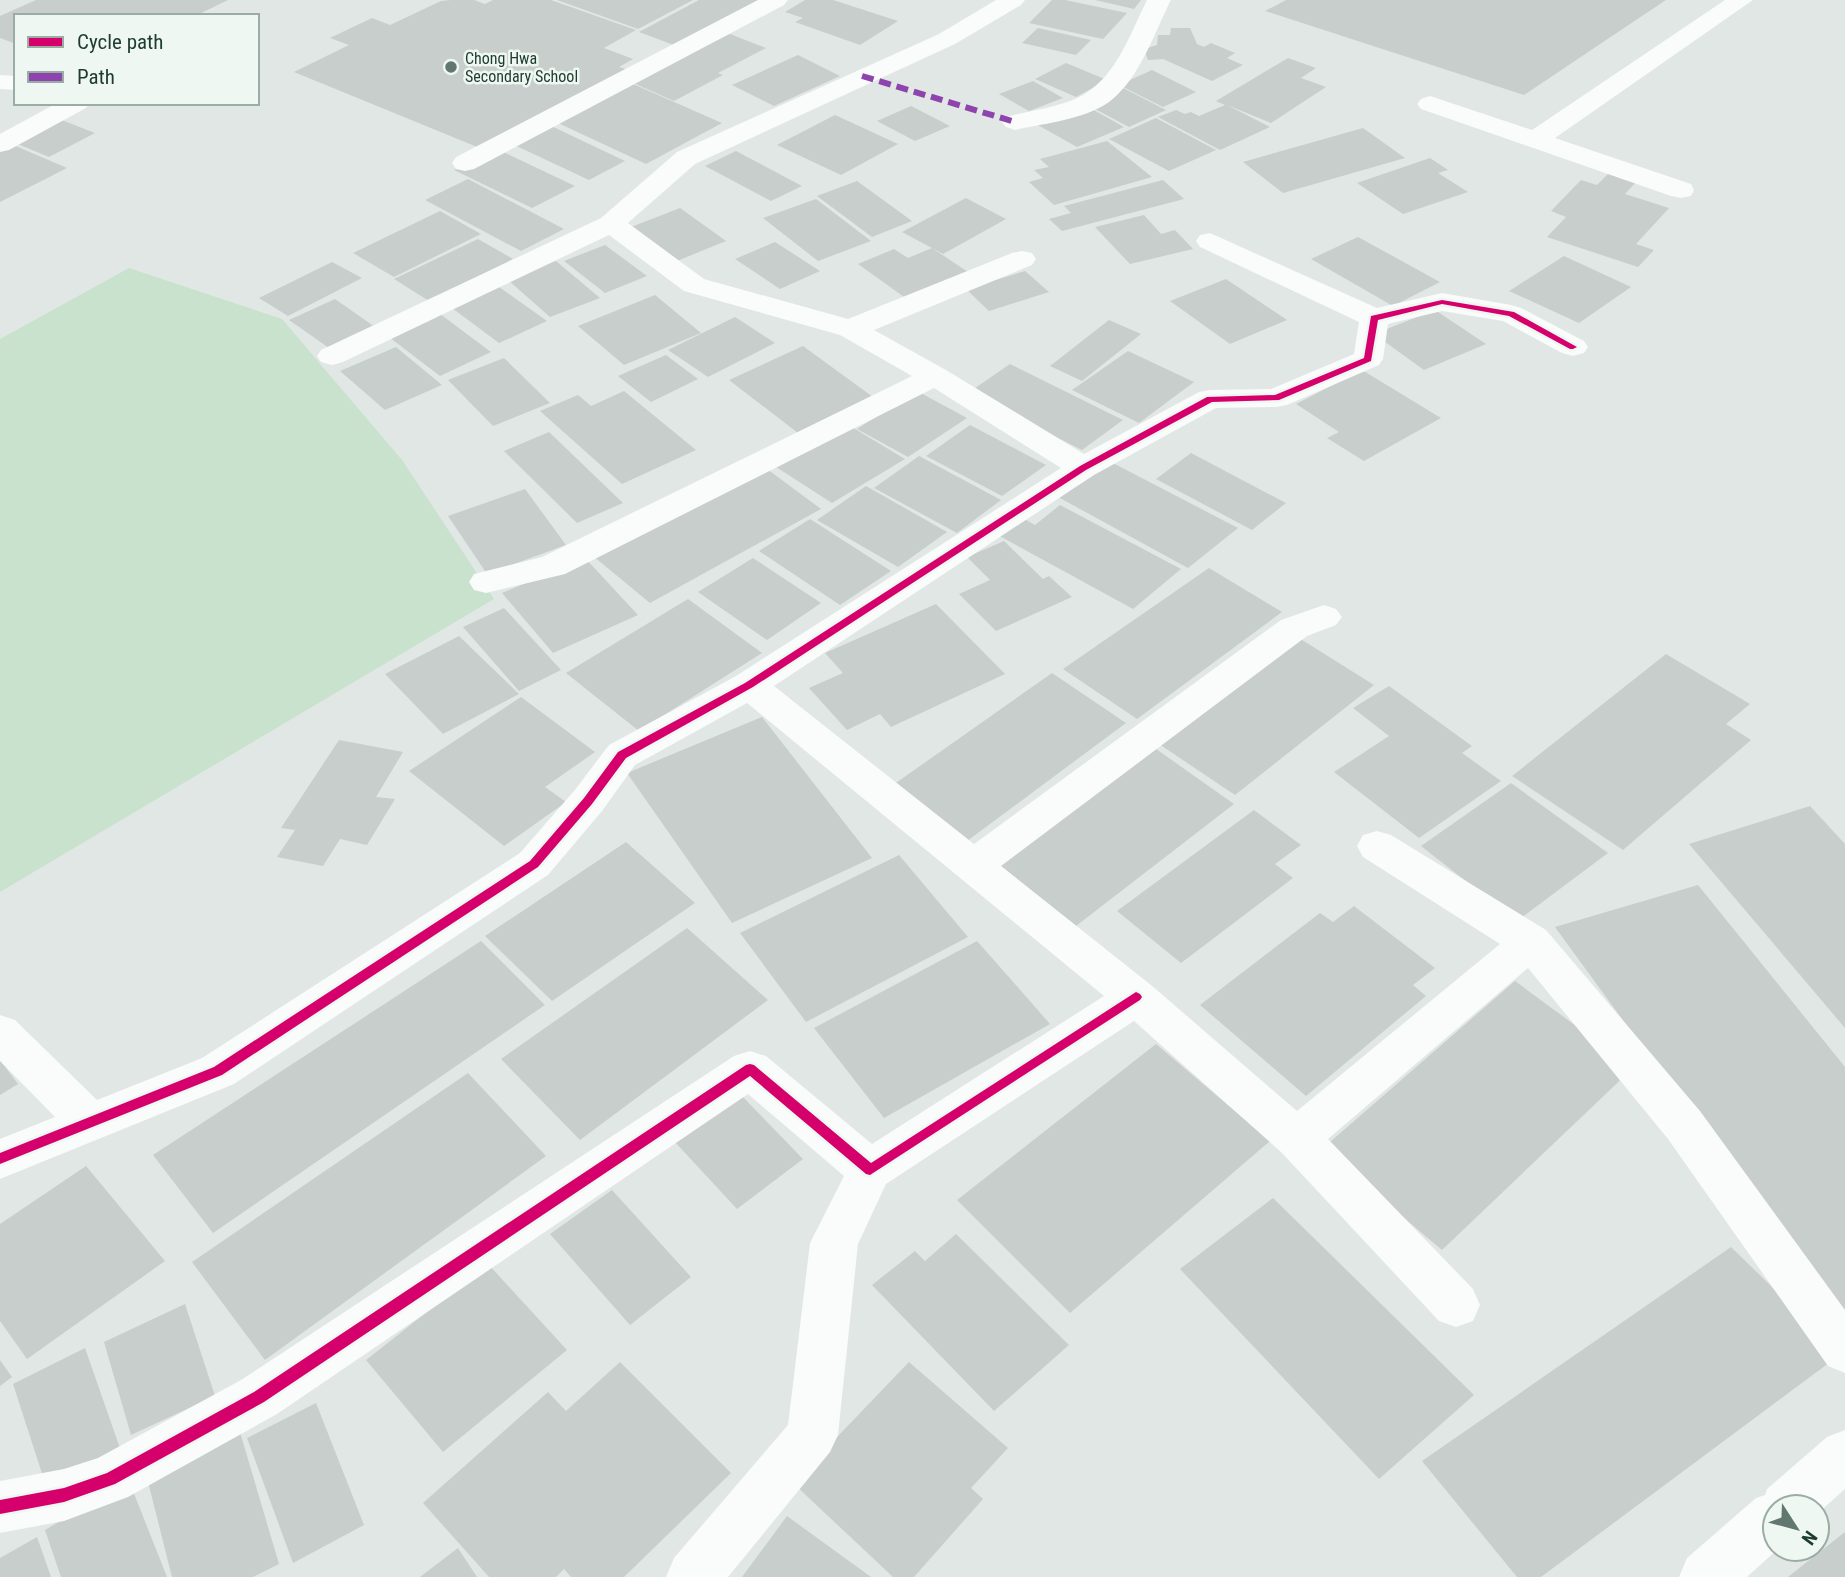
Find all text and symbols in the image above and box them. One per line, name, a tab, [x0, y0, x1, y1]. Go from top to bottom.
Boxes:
legend	[14, 14, 259, 105]
text: Cycle path	[77, 30, 163, 54]
place label: Chong Hwa Secondary School	[465, 49, 578, 86]
marker: Chong Hwa Secondary School	[443, 59, 459, 75]
text: Path	[77, 65, 115, 89]
north arrow	[1761, 1493, 1831, 1563]
text: N	[1797, 1526, 1822, 1549]

